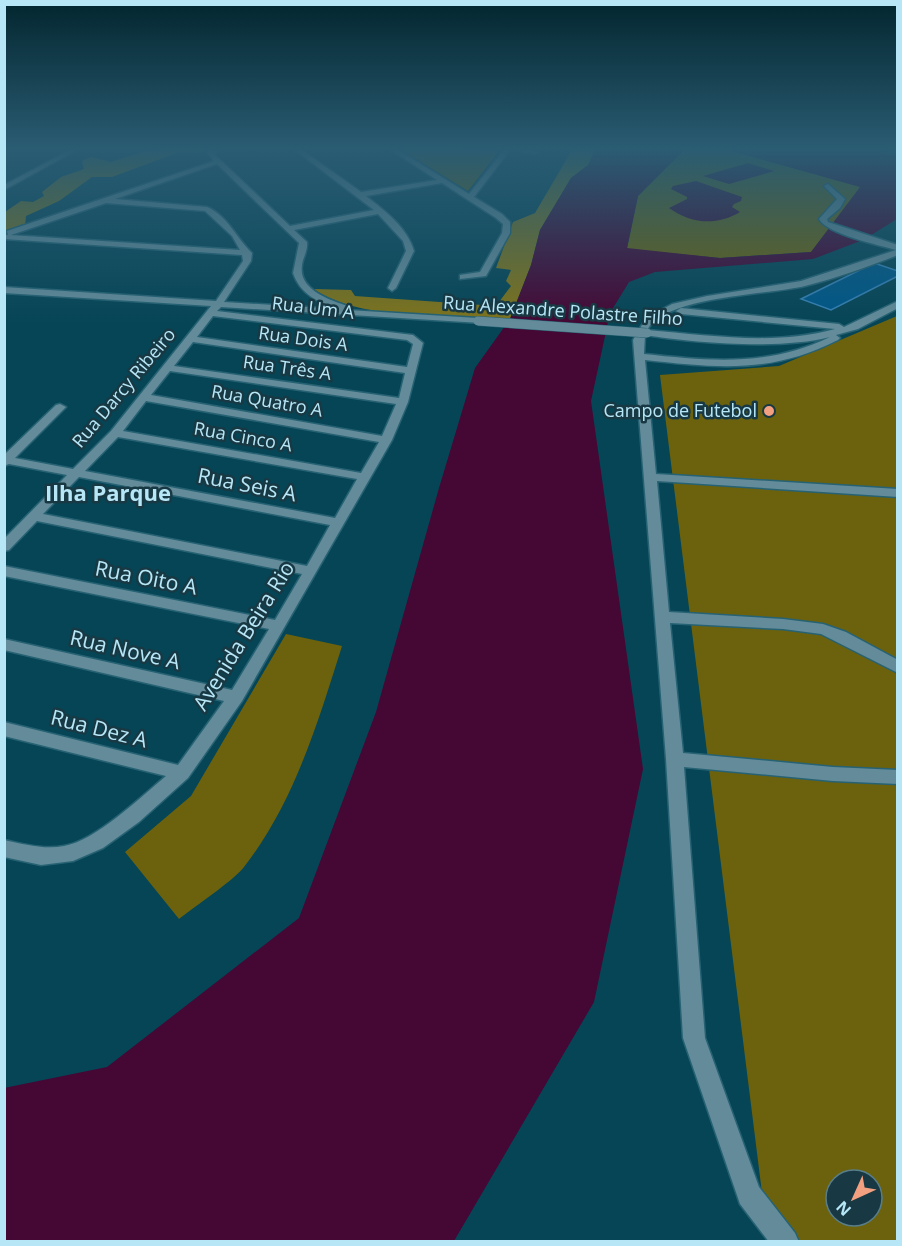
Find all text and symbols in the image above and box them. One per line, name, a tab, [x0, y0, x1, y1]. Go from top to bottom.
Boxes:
street label: Rua Um A	[271, 290, 356, 324]
street label: Rua Alexandre Polastre Filho	[442, 290, 684, 330]
street label: Rua Dois A	[257, 320, 350, 356]
street label: Rua Darcy Ribeiro	[66, 323, 180, 452]
street label: Rua Três A	[241, 349, 333, 385]
street label: Rua Quatro A	[210, 378, 325, 422]
place label: Campo de Futebol	[603, 398, 757, 422]
marker: Campo de Futebol	[762, 404, 776, 418]
street label: Rua Cinco A	[192, 416, 295, 457]
street label: Rua Seis A	[195, 461, 300, 507]
district label: Ilha Parque	[45, 477, 171, 507]
street label: Rua Oito A	[93, 553, 200, 601]
street label: Avenida Beira Rio	[186, 556, 300, 715]
street label: Rua Nove A	[67, 623, 184, 675]
street label: Rua Dez A	[48, 703, 151, 754]
north arrow	[824, 1168, 884, 1228]
text: N	[831, 1196, 856, 1221]

